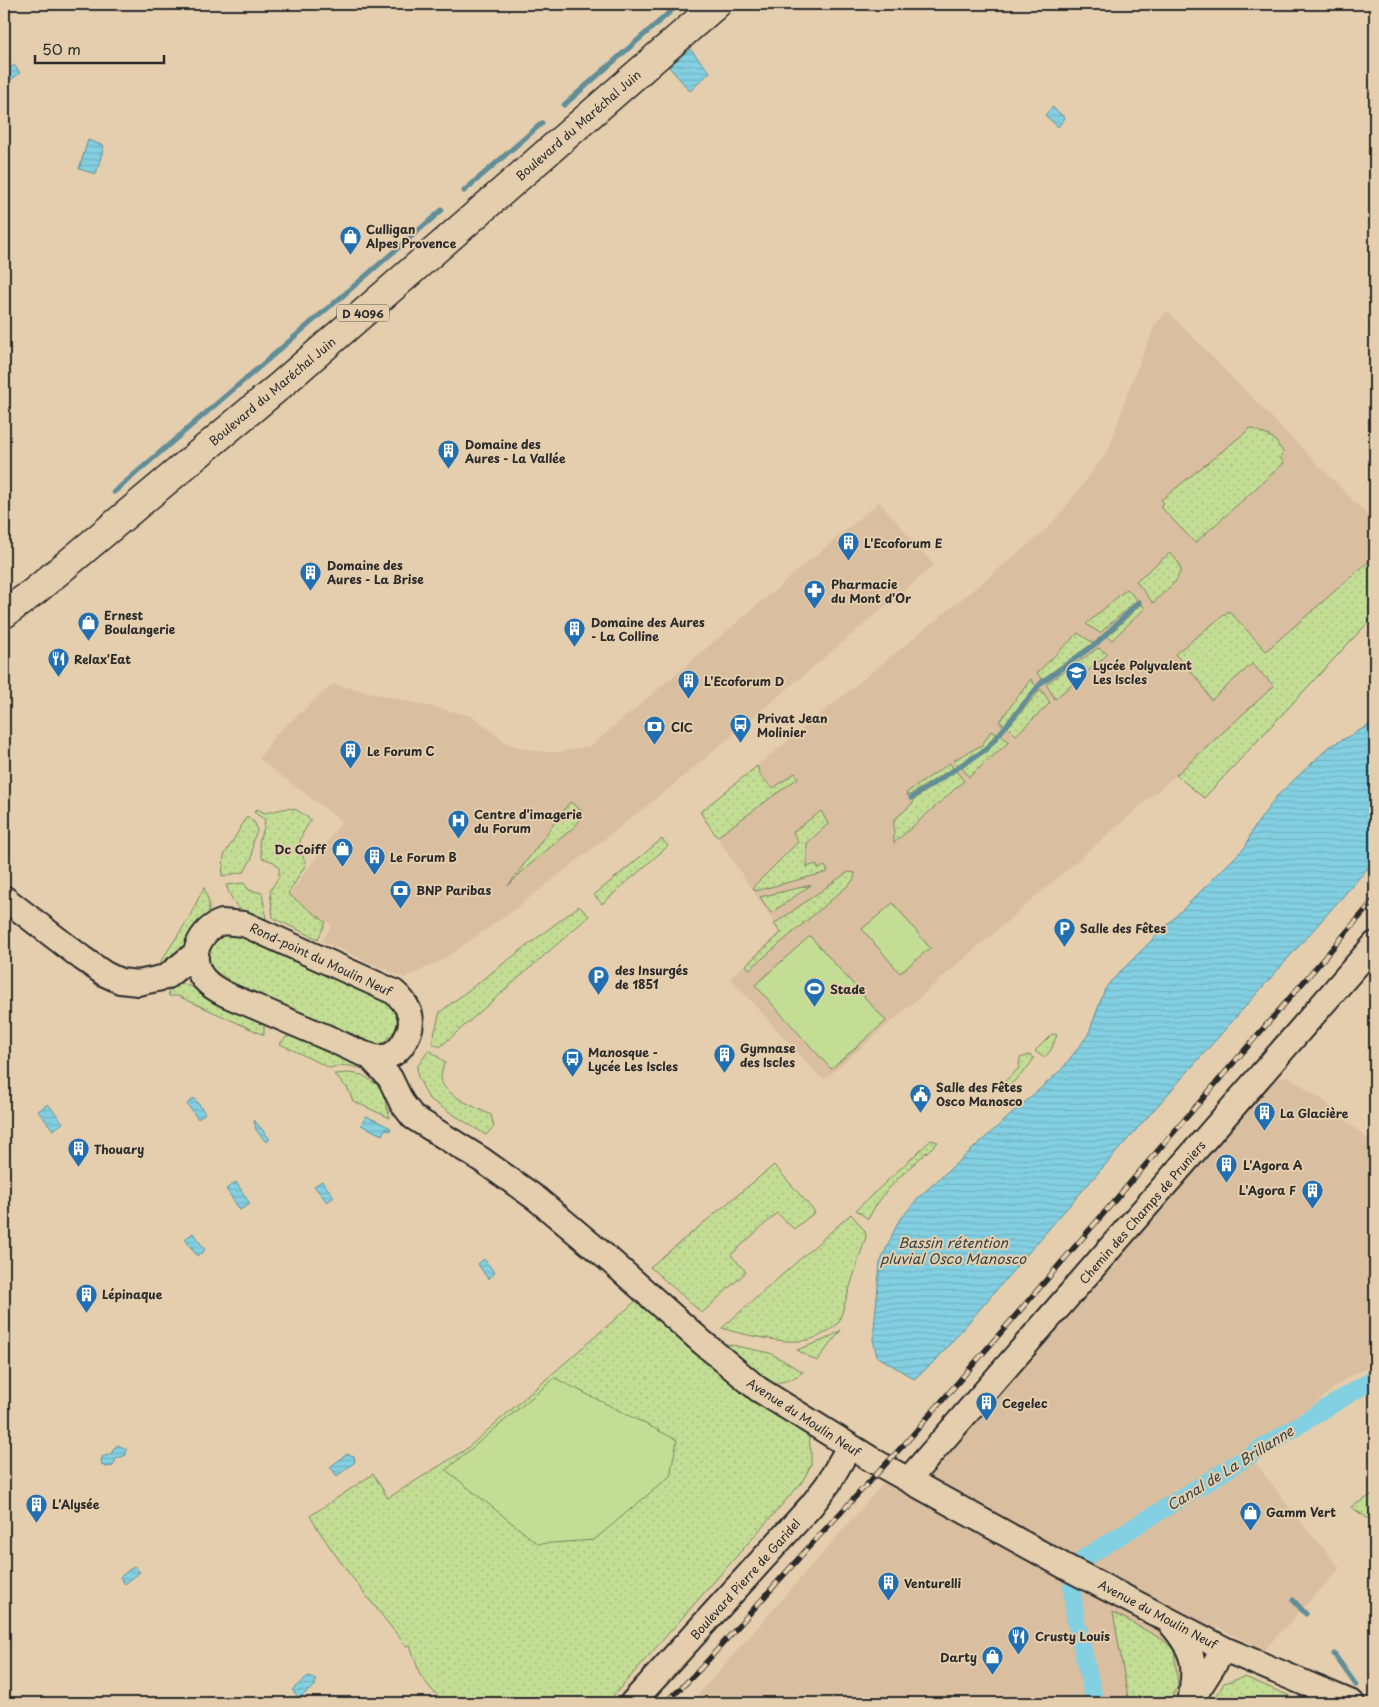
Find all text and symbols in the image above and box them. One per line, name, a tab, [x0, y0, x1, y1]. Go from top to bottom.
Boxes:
scale bar	[35, 32, 164, 64]
text: 50 m	[42, 37, 81, 60]
street label: Boulevard du Maréchal Juin	[512, 66, 644, 184]
place label: Culligan Alpes Provence	[365, 220, 457, 252]
shop icon: Culligan Alpes Provence	[338, 224, 362, 255]
road number: D 4096	[337, 304, 389, 322]
street label: Boulevard du Maréchal Juin	[205, 333, 339, 449]
place label: Domaine des Aures - La Vallée	[464, 435, 566, 467]
building icon: Domaine des Aures - La Vallée	[437, 439, 461, 470]
building icon: L'Ecoforum E	[836, 531, 860, 562]
place label: L'Ecoforum E	[864, 534, 943, 552]
place label: Domaine des Aures - La Brise	[326, 556, 424, 588]
building icon: Domaine des Aures - La Brise	[299, 560, 323, 591]
place label: Pharmacie du Mont d'Or	[831, 575, 912, 607]
pharmacy icon: Pharmacie du Mont d'Or	[803, 579, 827, 610]
place label: Ernest Boulangerie	[104, 606, 176, 638]
shop icon: Ernest Boulangerie	[76, 610, 100, 641]
place label: Domaine des Aures - La Colline	[591, 613, 705, 645]
building icon: Domaine des Aures - La Colline	[563, 617, 587, 648]
restaurant icon: Relax'Eat	[46, 647, 70, 678]
place label: Relax'Eat	[74, 650, 131, 668]
place label: Lycée Polyvalent Les Iscles	[1093, 656, 1192, 688]
school or university icon: Lycée Polyvalent Les Iscles	[1065, 660, 1089, 691]
building icon: L'Ecoforum D	[676, 669, 700, 700]
place label: L'Ecoforum D	[704, 672, 784, 690]
place label: Privat Jean Molinier	[757, 709, 828, 741]
bus stop icon: Privat Jean Molinier	[729, 713, 753, 744]
bank icon: CIC	[643, 715, 667, 746]
place label: CIC	[671, 718, 693, 736]
building icon: Le Forum C	[339, 739, 363, 770]
place label: Le Forum C	[367, 742, 435, 760]
place label: Centre d'imagerie du Forum	[474, 805, 583, 837]
hospital icon: Centre d'imagerie du Forum	[446, 809, 470, 840]
shop icon: Dc Coiff	[330, 837, 354, 868]
place label: Dc Coiff	[274, 840, 327, 858]
building icon: Le Forum B	[362, 845, 386, 876]
place label: Le Forum B	[390, 848, 457, 866]
bank icon: BNP Paribas	[388, 878, 412, 909]
place label: BNP Paribas	[416, 881, 491, 899]
parking icon: Salle des Fêtes	[1052, 916, 1076, 947]
street label: Rond-point du Moulin Neuf	[247, 918, 396, 1000]
place label: Salle des Fêtes	[1080, 919, 1166, 937]
place label: des Insurgés de 1851	[615, 961, 688, 993]
parking icon: des Insurgés de 1851	[587, 965, 611, 996]
sports icon: Stade	[802, 977, 826, 1008]
place label: Stade	[830, 980, 866, 998]
place label: Gymnase des Iscles	[740, 1039, 796, 1071]
place label: Manosque - Lycée Les Iscles	[588, 1043, 678, 1075]
building icon: Gymnase des Iscles	[712, 1043, 736, 1074]
bus stop icon: Manosque - Lycée Les Iscles	[560, 1047, 584, 1078]
place label: Salle des Fêtes Osco Manosco	[936, 1078, 1022, 1110]
public building icon: Salle des Fêtes Osco Manosco	[908, 1082, 932, 1113]
building icon: La Glacière	[1252, 1101, 1276, 1132]
place label: La Glacière	[1280, 1104, 1349, 1122]
street label: Chemin des Champs de Pruniers	[1075, 1136, 1210, 1288]
building icon: Thouary	[66, 1137, 90, 1168]
place label: Thouary	[94, 1140, 144, 1158]
building icon: L'Agora A	[1215, 1153, 1239, 1184]
place label: L'Agora A	[1243, 1156, 1303, 1174]
building icon: L'Agora F	[1300, 1178, 1324, 1209]
place label: L'Agora F	[1239, 1181, 1296, 1199]
water label: Bassin rétention pluvial Osco Manosco	[880, 1232, 1027, 1269]
building icon: Lépinaque	[74, 1282, 98, 1313]
place label: Lépinaque	[102, 1285, 163, 1303]
street label: Avenue du Moulin Neuf	[744, 1373, 865, 1461]
building icon: Cegelec	[974, 1391, 998, 1422]
place label: Cegelec	[1002, 1394, 1048, 1412]
water label: Canal de La Brillanne	[1163, 1420, 1299, 1516]
building icon: L'Alysée	[24, 1492, 48, 1523]
place label: L'Alysée	[52, 1495, 100, 1513]
shop icon: Gamm Vert	[1238, 1500, 1262, 1531]
place label: Gamm Vert	[1266, 1503, 1336, 1521]
street label: Boulevard Pierre de Garidel	[686, 1515, 804, 1643]
building icon: Venturelli	[876, 1571, 900, 1602]
place label: Venturelli	[904, 1574, 962, 1592]
street label: Avenue du Moulin Neuf	[1095, 1575, 1222, 1653]
restaurant icon: Crusty Louis	[1007, 1624, 1031, 1655]
place label: Crusty Louis	[1035, 1627, 1110, 1645]
shop icon: Darty	[981, 1645, 1005, 1676]
place label: Darty	[940, 1648, 977, 1666]

